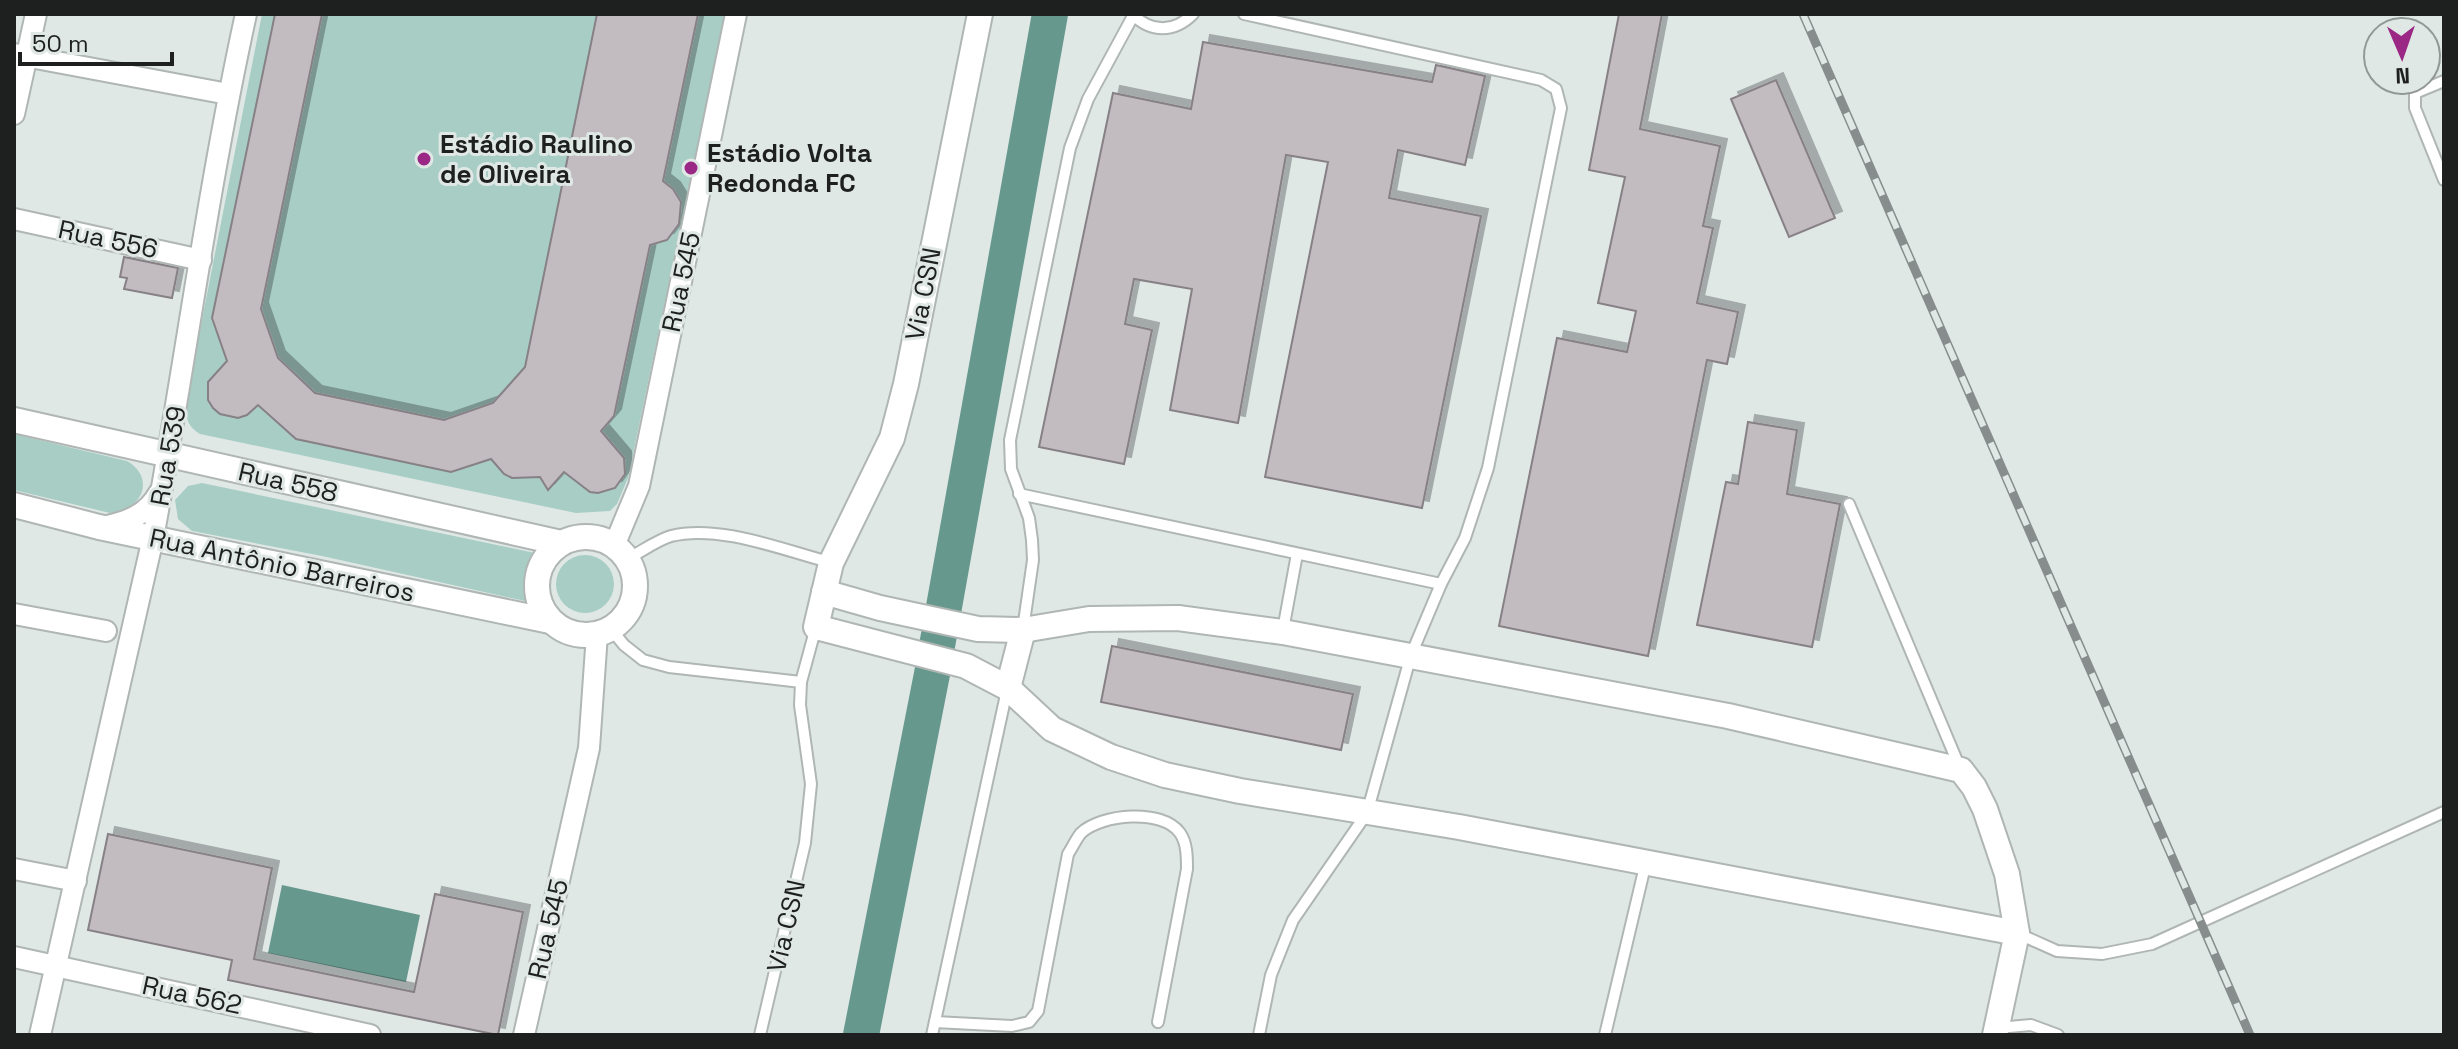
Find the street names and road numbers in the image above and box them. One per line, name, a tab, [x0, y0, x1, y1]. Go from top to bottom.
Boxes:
street label: Rua 556	[55, 212, 161, 266]
street label: Rua 545	[654, 229, 708, 335]
street label: Via CSN	[897, 245, 949, 343]
street label: Rua 539	[142, 403, 194, 509]
street label: Rua 558	[235, 454, 341, 510]
street label: Rua Antônio Barreiros	[146, 520, 418, 610]
street label: Rua 545	[520, 876, 576, 982]
street label: Via CSN	[759, 876, 813, 976]
street label: Rua 562	[139, 968, 245, 1022]

